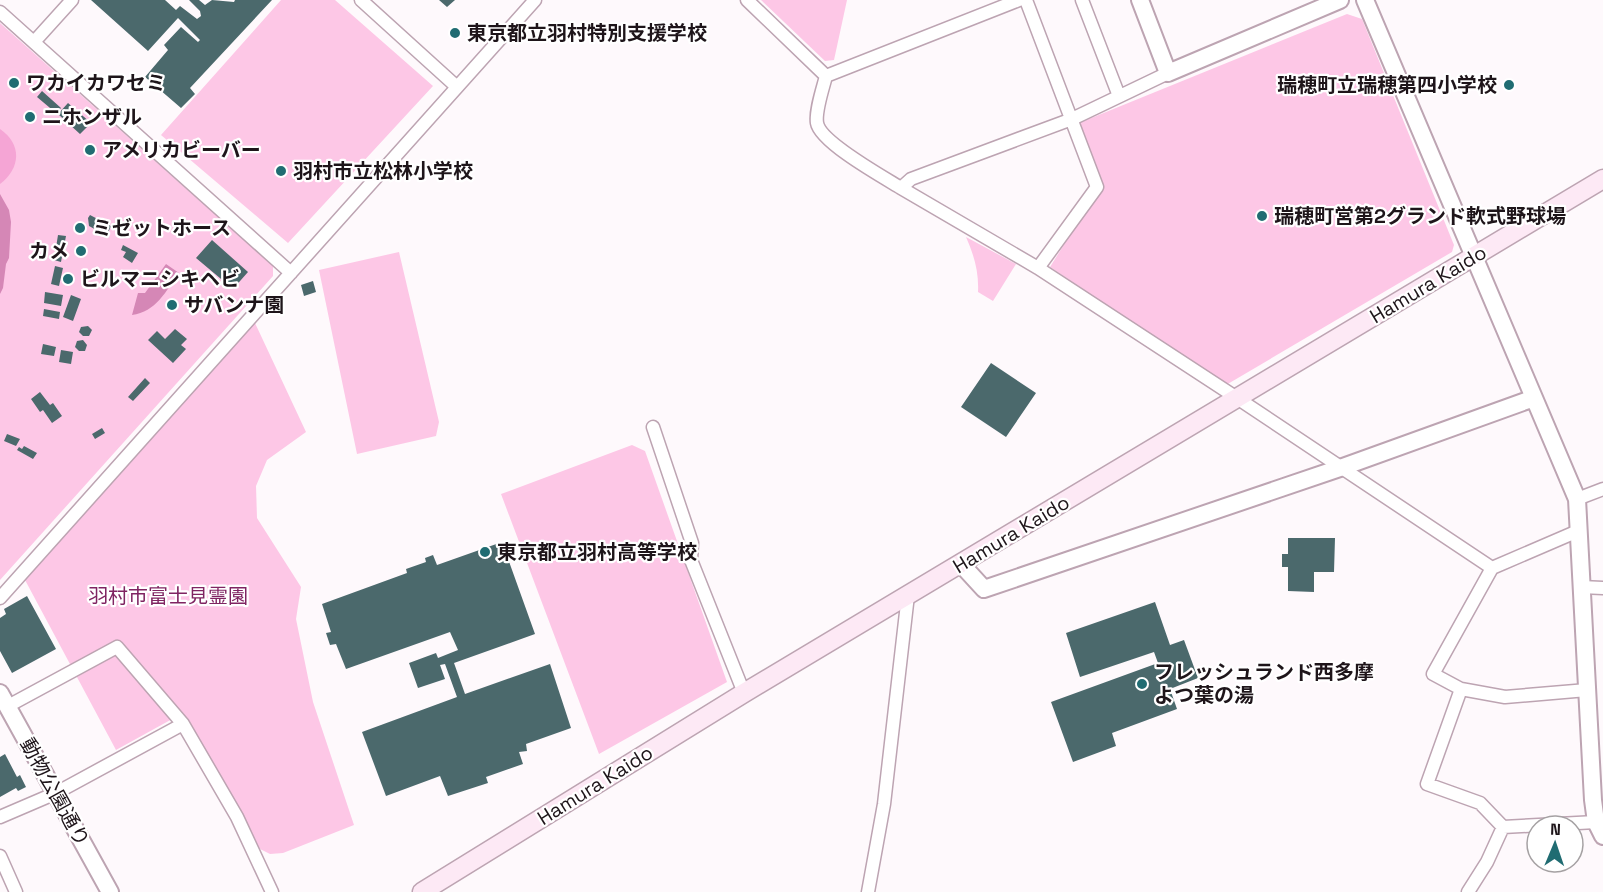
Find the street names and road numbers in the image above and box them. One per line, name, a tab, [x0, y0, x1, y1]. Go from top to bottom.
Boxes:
street label: Hamura Kaido	[1365, 239, 1491, 329]
street label: Hamura Kaido	[948, 489, 1074, 579]
street label: 動物公園通り	[15, 733, 95, 851]
street label: Hamura Kaido	[532, 739, 658, 831]

